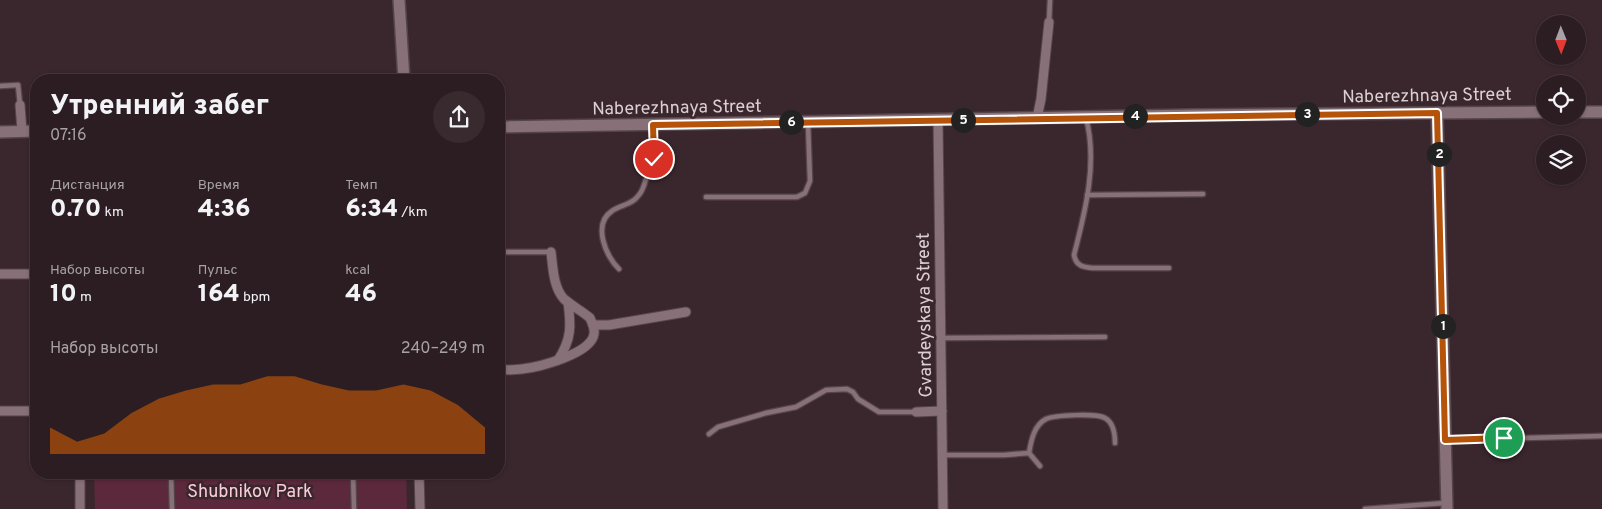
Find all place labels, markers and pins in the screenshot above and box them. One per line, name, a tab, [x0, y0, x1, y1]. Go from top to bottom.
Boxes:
pin: 3	[1294, 102, 1320, 126]
pin: 4	[1122, 104, 1148, 128]
pin: 5	[950, 108, 976, 132]
pin: 6	[778, 110, 804, 134]
pin	[633, 138, 675, 180]
pin: 2	[1426, 142, 1452, 166]
pin: 1	[1430, 314, 1456, 338]
pin	[1483, 417, 1525, 459]

